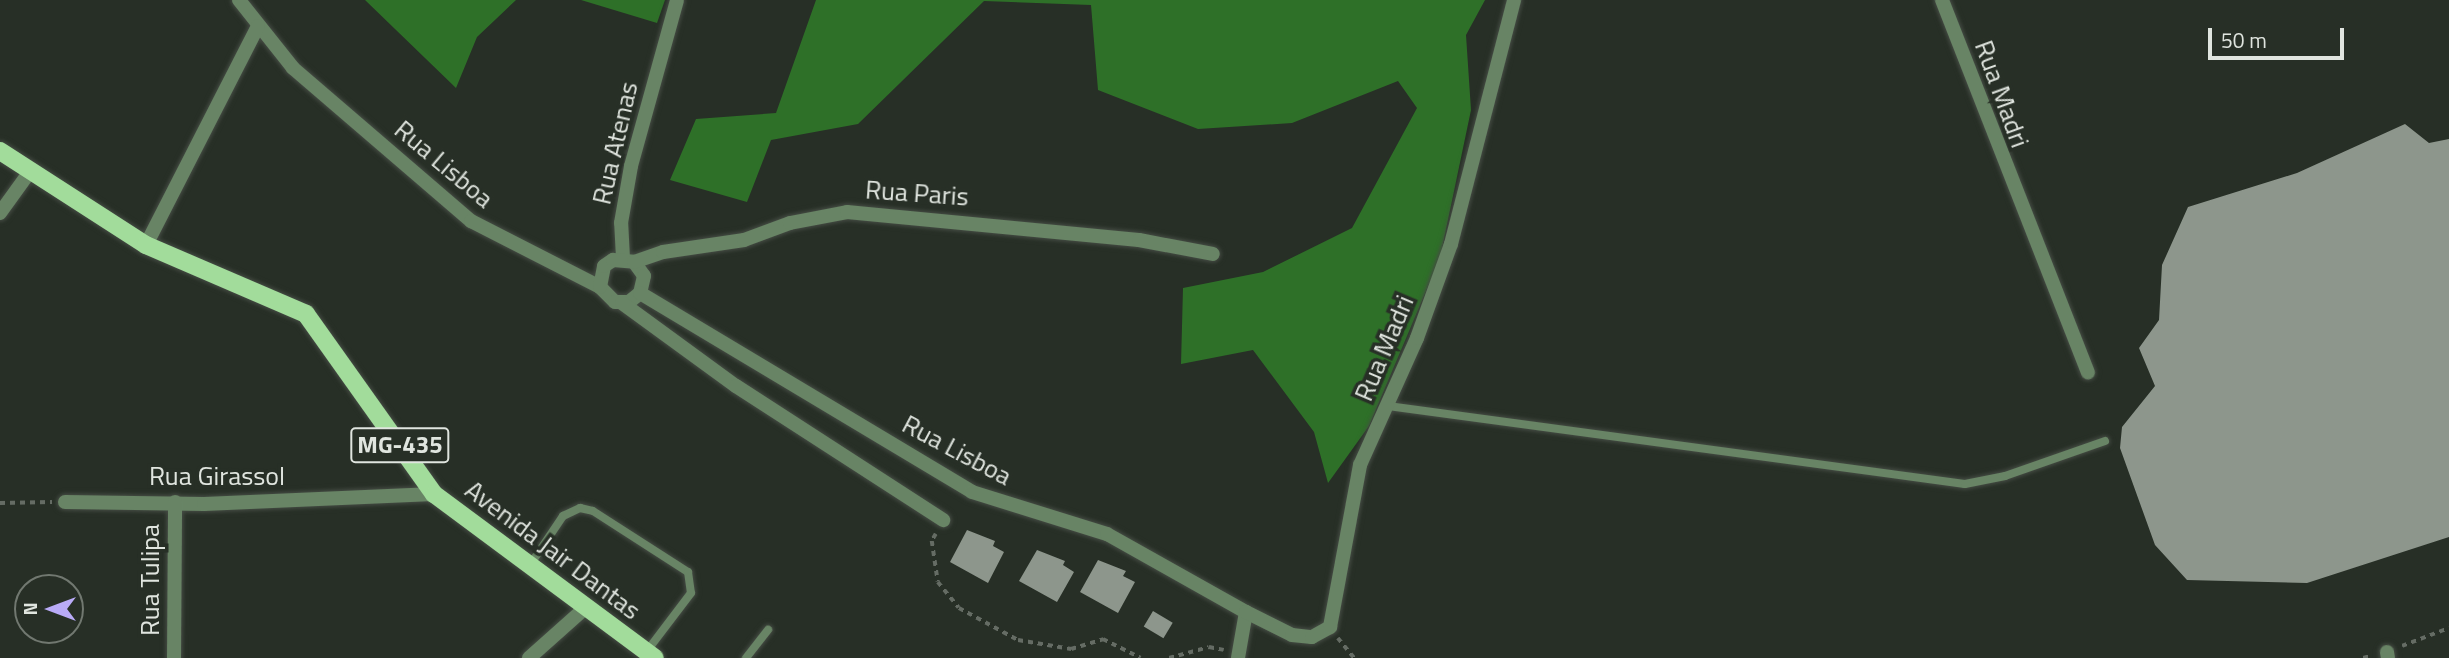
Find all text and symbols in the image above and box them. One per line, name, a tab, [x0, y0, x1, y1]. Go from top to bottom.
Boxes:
scale bar	[2211, 14, 2348, 58]
text: 50 m	[2221, 24, 2267, 56]
street label: Rua Madri	[1968, 36, 2036, 152]
street label: Rua Atenas	[586, 79, 644, 207]
street label: Rua Lisboa	[388, 114, 500, 214]
street label: Rua Paris	[864, 174, 970, 212]
street label: Rua Madri	[1348, 290, 1420, 406]
street label: Rua Lisboa	[897, 408, 1017, 492]
road number: MG-435	[349, 424, 451, 466]
street label: Rua Girassol	[149, 460, 285, 492]
street label: Avenida Jair Dantas	[459, 474, 647, 626]
street label: Rua Tulipa	[134, 524, 166, 636]
north arrow	[14, 574, 84, 644]
text: N	[15, 602, 44, 616]

